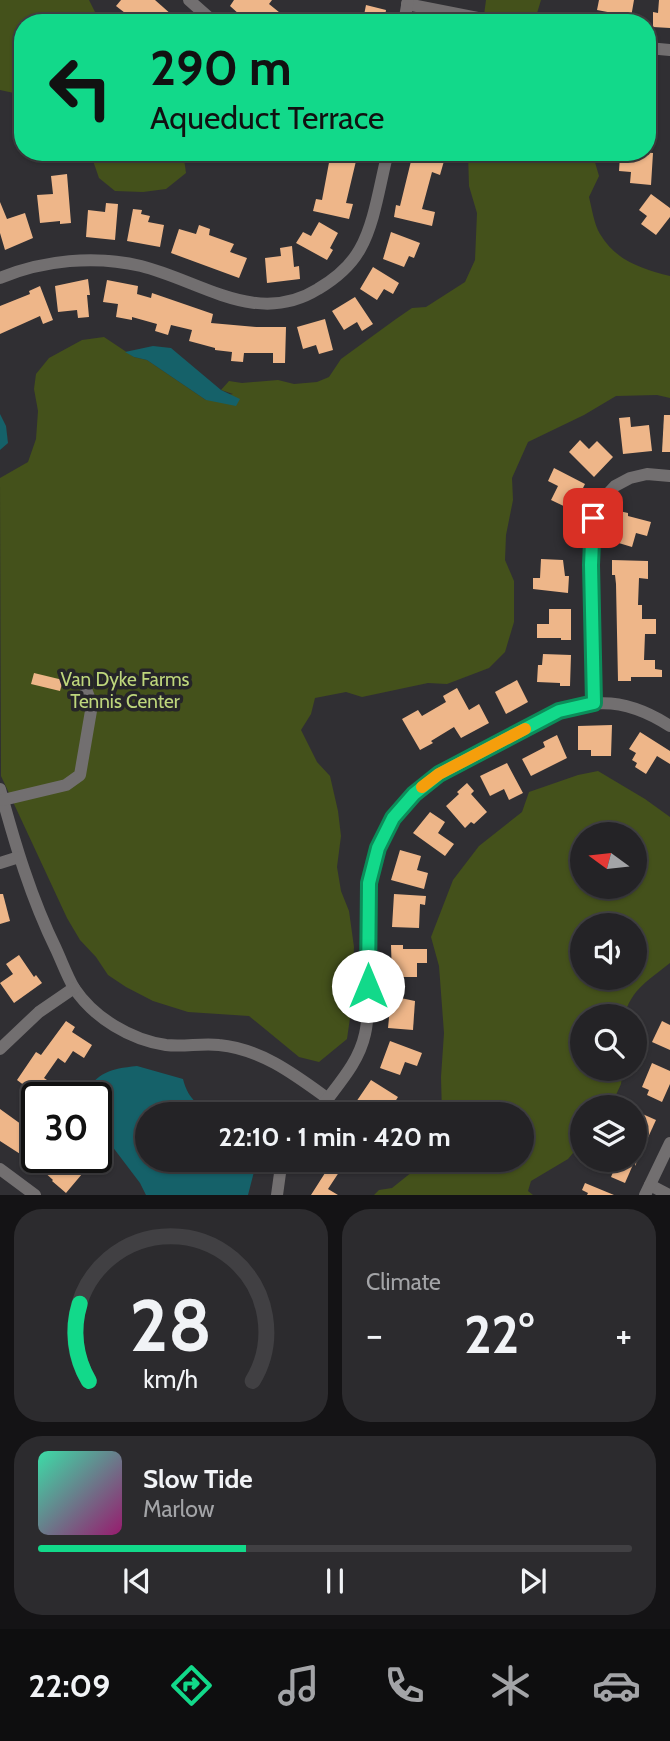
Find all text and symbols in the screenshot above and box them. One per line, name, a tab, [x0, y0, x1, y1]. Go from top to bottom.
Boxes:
text: 290 m	[150, 38, 292, 97]
icon: left	[35, 42, 126, 133]
text: Aqueduct Terrace	[150, 98, 384, 137]
pin	[563, 488, 623, 548]
icon: arrive	[574, 499, 612, 537]
park label: Van Dyke Farms Tennis Center	[61, 668, 190, 713]
north arrow	[570, 822, 648, 900]
map controls	[570, 822, 647, 1172]
button: sound	[570, 913, 647, 990]
position arrow	[331, 949, 405, 1023]
button: search	[570, 1004, 647, 1081]
speed limit sign: 30	[21, 1082, 112, 1173]
button: layers	[570, 1095, 647, 1172]
text: 22:10 · 1 min · 420 m	[218, 1121, 451, 1153]
text: Climate	[366, 1268, 441, 1296]
text: 28	[130, 1282, 212, 1370]
text: 22°	[464, 1303, 534, 1366]
text: −	[366, 1311, 383, 1358]
text: +	[615, 1311, 632, 1358]
text: km/h	[144, 1364, 198, 1394]
text: Slow Tide	[143, 1463, 253, 1495]
text: Marlow	[143, 1495, 214, 1523]
icon: previous	[118, 1562, 156, 1600]
icon: pause	[316, 1562, 354, 1600]
icon: next	[514, 1562, 552, 1600]
icon: directions	[167, 1661, 216, 1710]
icon: music	[274, 1661, 323, 1710]
icon: phone	[380, 1661, 429, 1710]
icon: climate	[486, 1661, 535, 1710]
icon: car	[592, 1661, 641, 1710]
text: 22:09	[29, 1666, 110, 1705]

